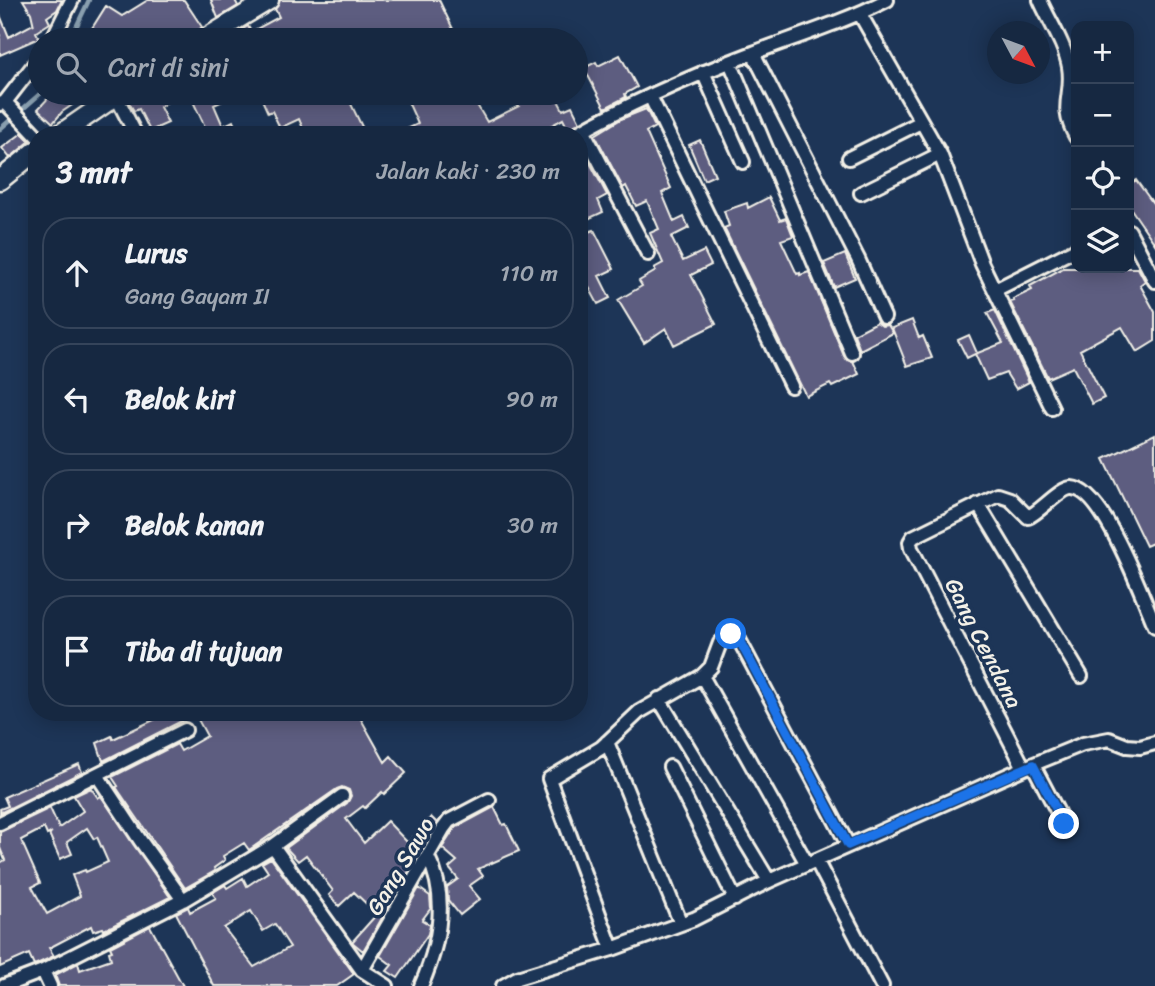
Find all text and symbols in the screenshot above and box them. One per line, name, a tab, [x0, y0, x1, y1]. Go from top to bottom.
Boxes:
north arrow	[987, 21, 1050, 84]
map controls	[1071, 21, 1134, 273]
button: +	[1071, 21, 1134, 84]
search box	[28, 28, 588, 105]
text: Cari di sini	[108, 44, 229, 90]
icon: search	[52, 48, 90, 86]
button: −	[1071, 84, 1134, 147]
text: 3 mnt	[56, 145, 132, 199]
button: locate	[1071, 147, 1134, 210]
text: Jalan kaki · 230 m	[377, 151, 560, 192]
button: layers	[1071, 210, 1134, 273]
text: Lurus	[125, 230, 188, 276]
text: 110 m	[500, 253, 558, 294]
icon: ahead	[58, 254, 96, 292]
text: Gang Gayam II	[125, 276, 270, 317]
text: Belok kiri	[125, 376, 235, 422]
text: 90 m	[506, 379, 558, 420]
icon: left	[58, 380, 96, 418]
text: Belok kanan	[125, 502, 264, 548]
text: 30 m	[507, 505, 558, 546]
icon: right	[58, 506, 96, 544]
street label: Gang Cendana	[933, 571, 1034, 716]
route start	[715, 618, 746, 649]
text: Tiba di tujuan	[125, 628, 282, 674]
icon: arrive	[58, 632, 96, 670]
route end	[1048, 808, 1079, 839]
street label: Gang Sawo	[355, 809, 446, 924]

